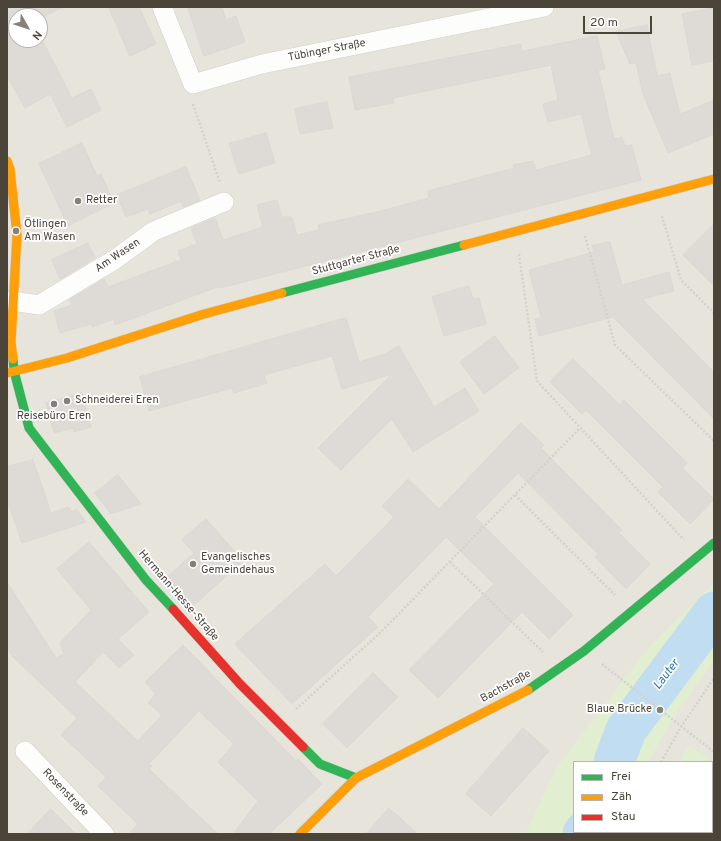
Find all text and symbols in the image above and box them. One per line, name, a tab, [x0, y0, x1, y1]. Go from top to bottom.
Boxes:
north arrow	[8, 8, 48, 48]
scale bar	[585, 8, 654, 34]
text: 20 m	[590, 15, 618, 31]
text: N	[29, 27, 44, 42]
street label: Tübinger Straße	[287, 37, 367, 65]
place label: Retter	[86, 194, 117, 208]
marker: Retter	[73, 196, 83, 206]
place label: Ötlingen Am Wasen	[24, 218, 75, 244]
marker: Ötlingen Am Wasen	[11, 226, 21, 236]
street label: Am Wasen	[93, 236, 143, 276]
street label: Stuttgarter Straße	[311, 243, 401, 279]
place label: Schneiderei Eren	[75, 394, 159, 408]
marker: Schneiderei Eren	[62, 396, 72, 406]
marker: Reisebüro Eren	[49, 399, 59, 409]
place label: Reisebüro Eren	[17, 410, 91, 424]
street label: Hermann-Hesse-Straße	[135, 548, 221, 644]
place label: Evangelisches Gemeindehaus	[201, 551, 275, 577]
marker: Evangelisches Gemeindehaus	[188, 559, 198, 569]
water label: Lauter	[651, 657, 683, 693]
street label: Bachstraße	[479, 668, 533, 706]
place label: Blaue Brücke	[587, 703, 652, 717]
marker: Blaue Brücke	[655, 705, 665, 715]
legend	[573, 761, 713, 833]
street label: Rosenstraße	[39, 766, 91, 820]
text: Frei	[611, 769, 631, 785]
text: Zäh	[611, 789, 632, 805]
text: Stau	[611, 809, 636, 825]

